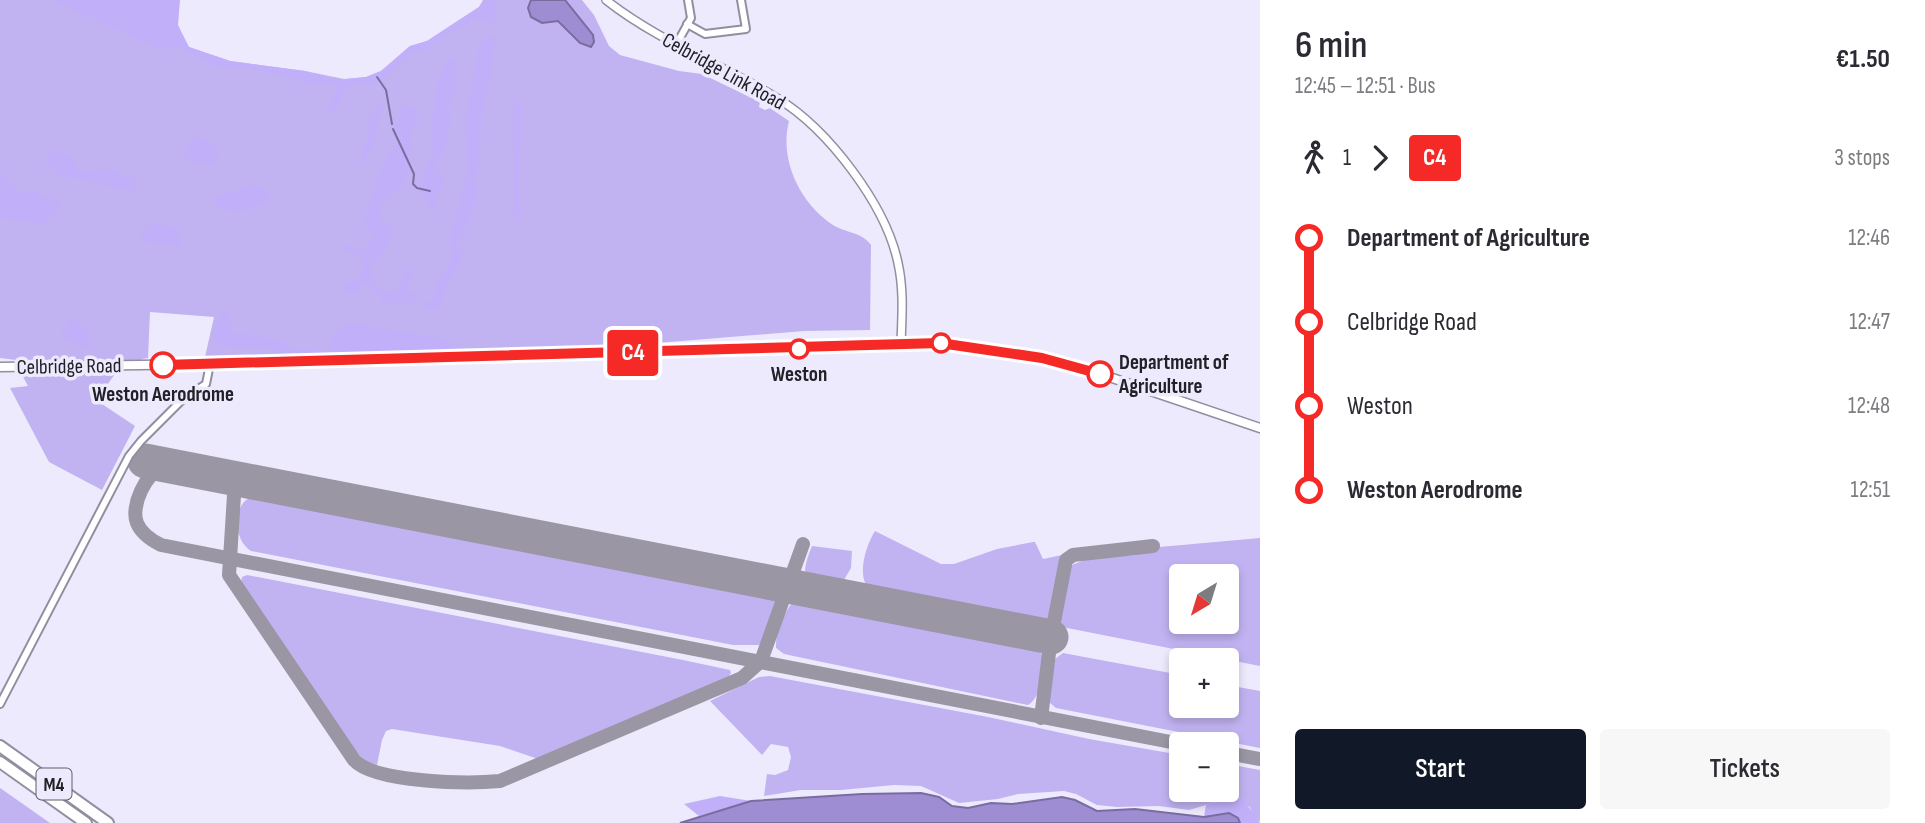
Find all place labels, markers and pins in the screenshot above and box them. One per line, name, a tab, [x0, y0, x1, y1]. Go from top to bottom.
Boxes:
unlabelled marker	[931, 333, 951, 353]
marker: Weston	[789, 339, 809, 359]
place label: Department of Agriculture	[1118, 350, 1229, 399]
marker: Weston Aerodrome	[150, 352, 176, 378]
marker: Department of Agriculture	[1087, 361, 1113, 387]
place label: Weston	[771, 362, 827, 387]
place label: Weston Aerodrome	[92, 382, 234, 407]

